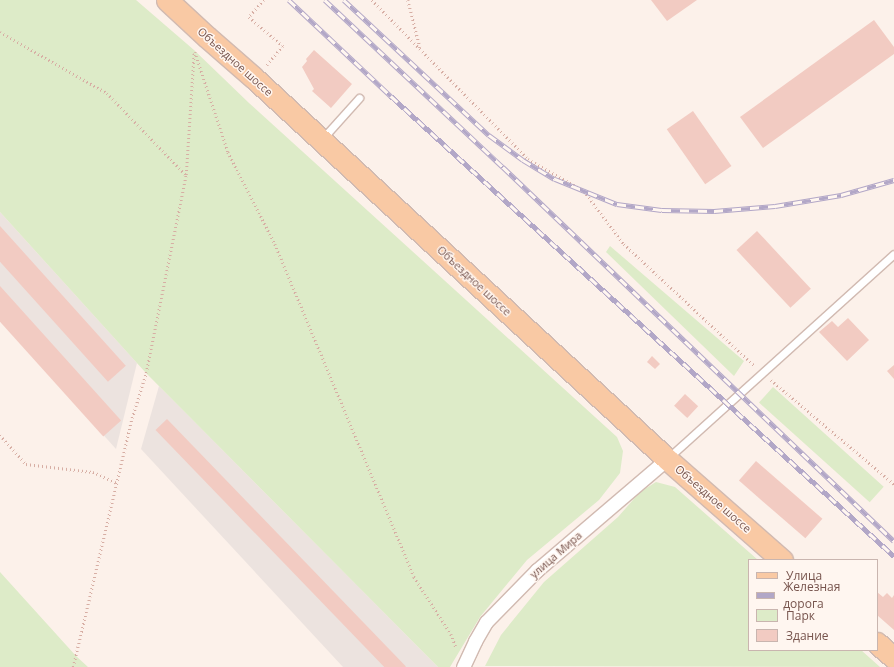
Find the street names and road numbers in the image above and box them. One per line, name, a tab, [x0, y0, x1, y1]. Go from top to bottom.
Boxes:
street label: Объездное шоссе	[195, 25, 275, 99]
street label: Объездное шоссе	[434, 243, 514, 319]
street label: Объездное шоссе	[672, 462, 754, 536]
street label: улица Мира	[527, 529, 585, 581]

